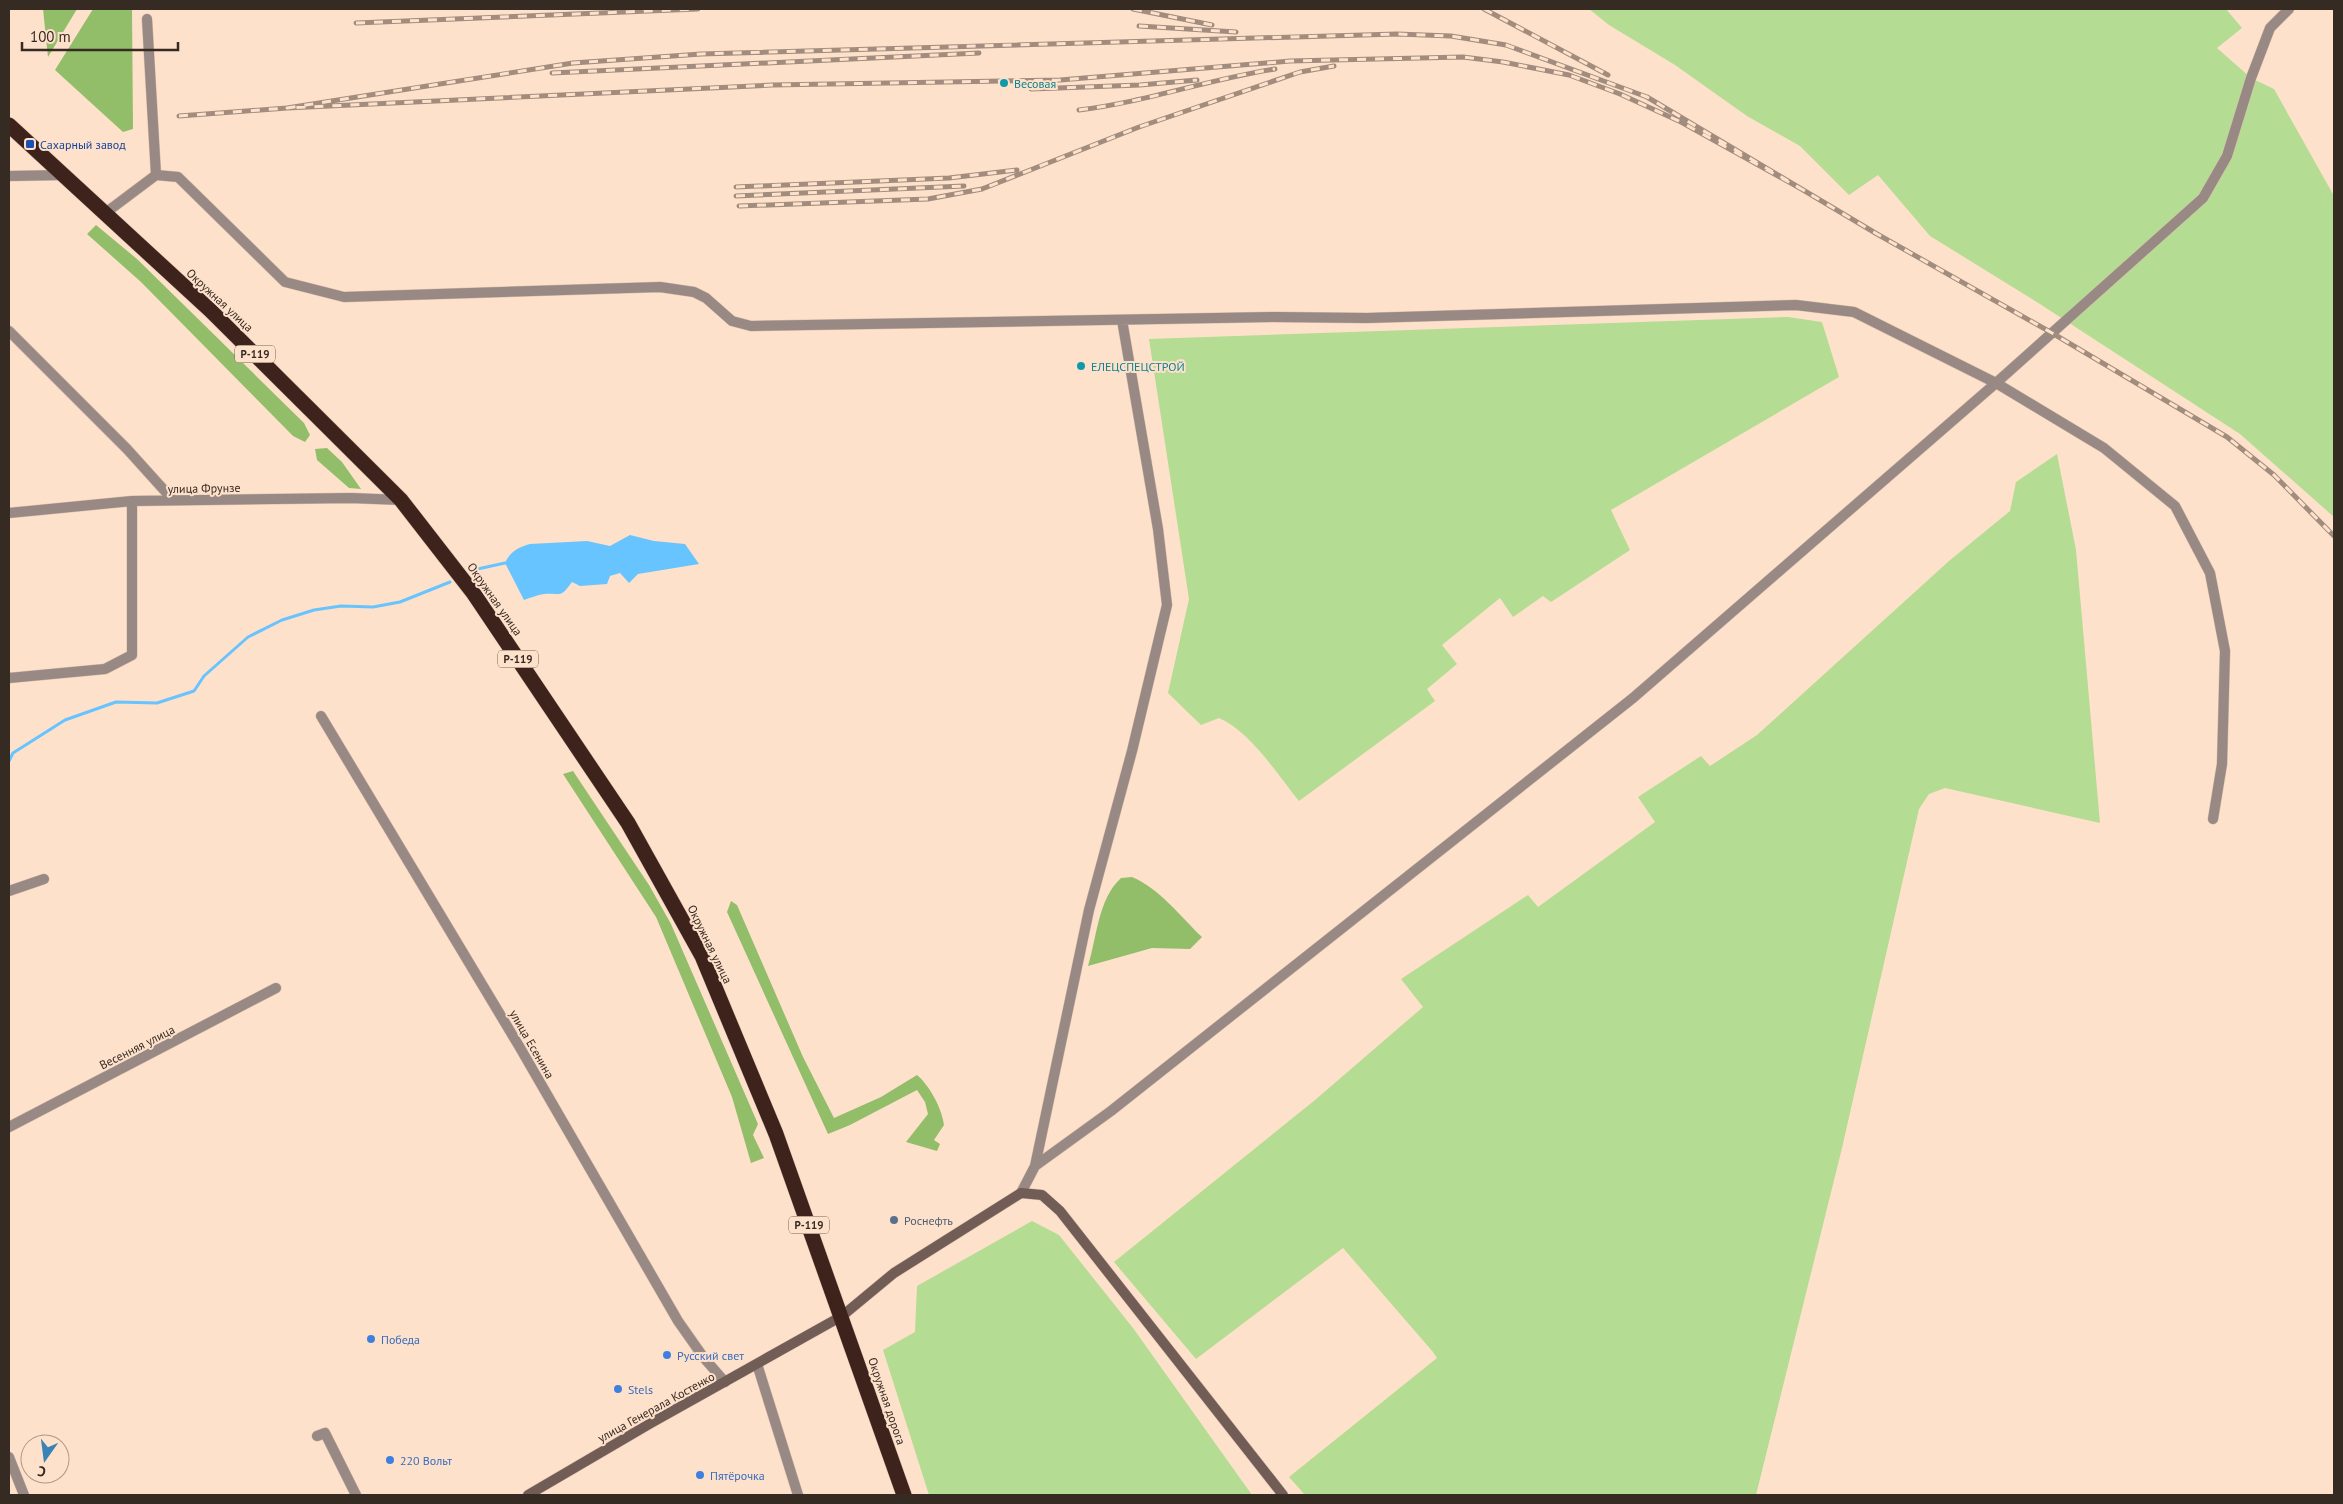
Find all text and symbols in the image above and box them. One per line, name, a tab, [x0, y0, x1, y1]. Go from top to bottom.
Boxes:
scale bar	[22, 20, 179, 52]
text: 100 m	[30, 27, 71, 46]
place label: Весовая	[1014, 76, 1056, 91]
marker: Весовая	[998, 77, 1010, 89]
place label: Сахарный завод	[40, 137, 126, 152]
marker: Сахарный завод	[24, 138, 36, 150]
street label: Окружная улица	[184, 265, 256, 335]
road number: Р-119	[235, 346, 275, 362]
place label: ЕЛЕЦСПЕЦСТРОЙ	[1091, 359, 1185, 374]
marker: ЕЛЕЦСПЕЦСТРОЙ	[1075, 360, 1087, 372]
street label: улица Фрунзе	[167, 480, 241, 496]
street label: Окружная улица	[464, 560, 526, 638]
road number: Р-119	[498, 651, 538, 668]
street label: Окружная улица	[684, 902, 736, 986]
street label: улица Есенина	[506, 1007, 558, 1081]
street label: Весенняя улица	[97, 1022, 177, 1072]
place label: Роснефть	[904, 1213, 953, 1228]
marker: Роснефть	[888, 1214, 900, 1226]
road number: Р-119	[789, 1216, 829, 1234]
place label: Победа	[381, 1332, 420, 1347]
marker: Победа	[365, 1333, 377, 1345]
place label: Русский свет	[677, 1348, 744, 1363]
marker: Русский свет	[661, 1349, 673, 1361]
street label: Окружная дорога	[865, 1355, 909, 1447]
street label: улица Генерала Костенко	[595, 1369, 717, 1445]
place label: Stels	[628, 1382, 653, 1397]
marker: Stels	[612, 1383, 624, 1395]
north arrow	[20, 1434, 70, 1484]
place label: 220 Вольт	[400, 1453, 452, 1468]
marker: 220 Вольт	[384, 1454, 396, 1466]
text: С	[36, 1462, 48, 1481]
place label: Пятёрочка	[710, 1468, 765, 1483]
marker: Пятёрочка	[694, 1469, 706, 1481]

